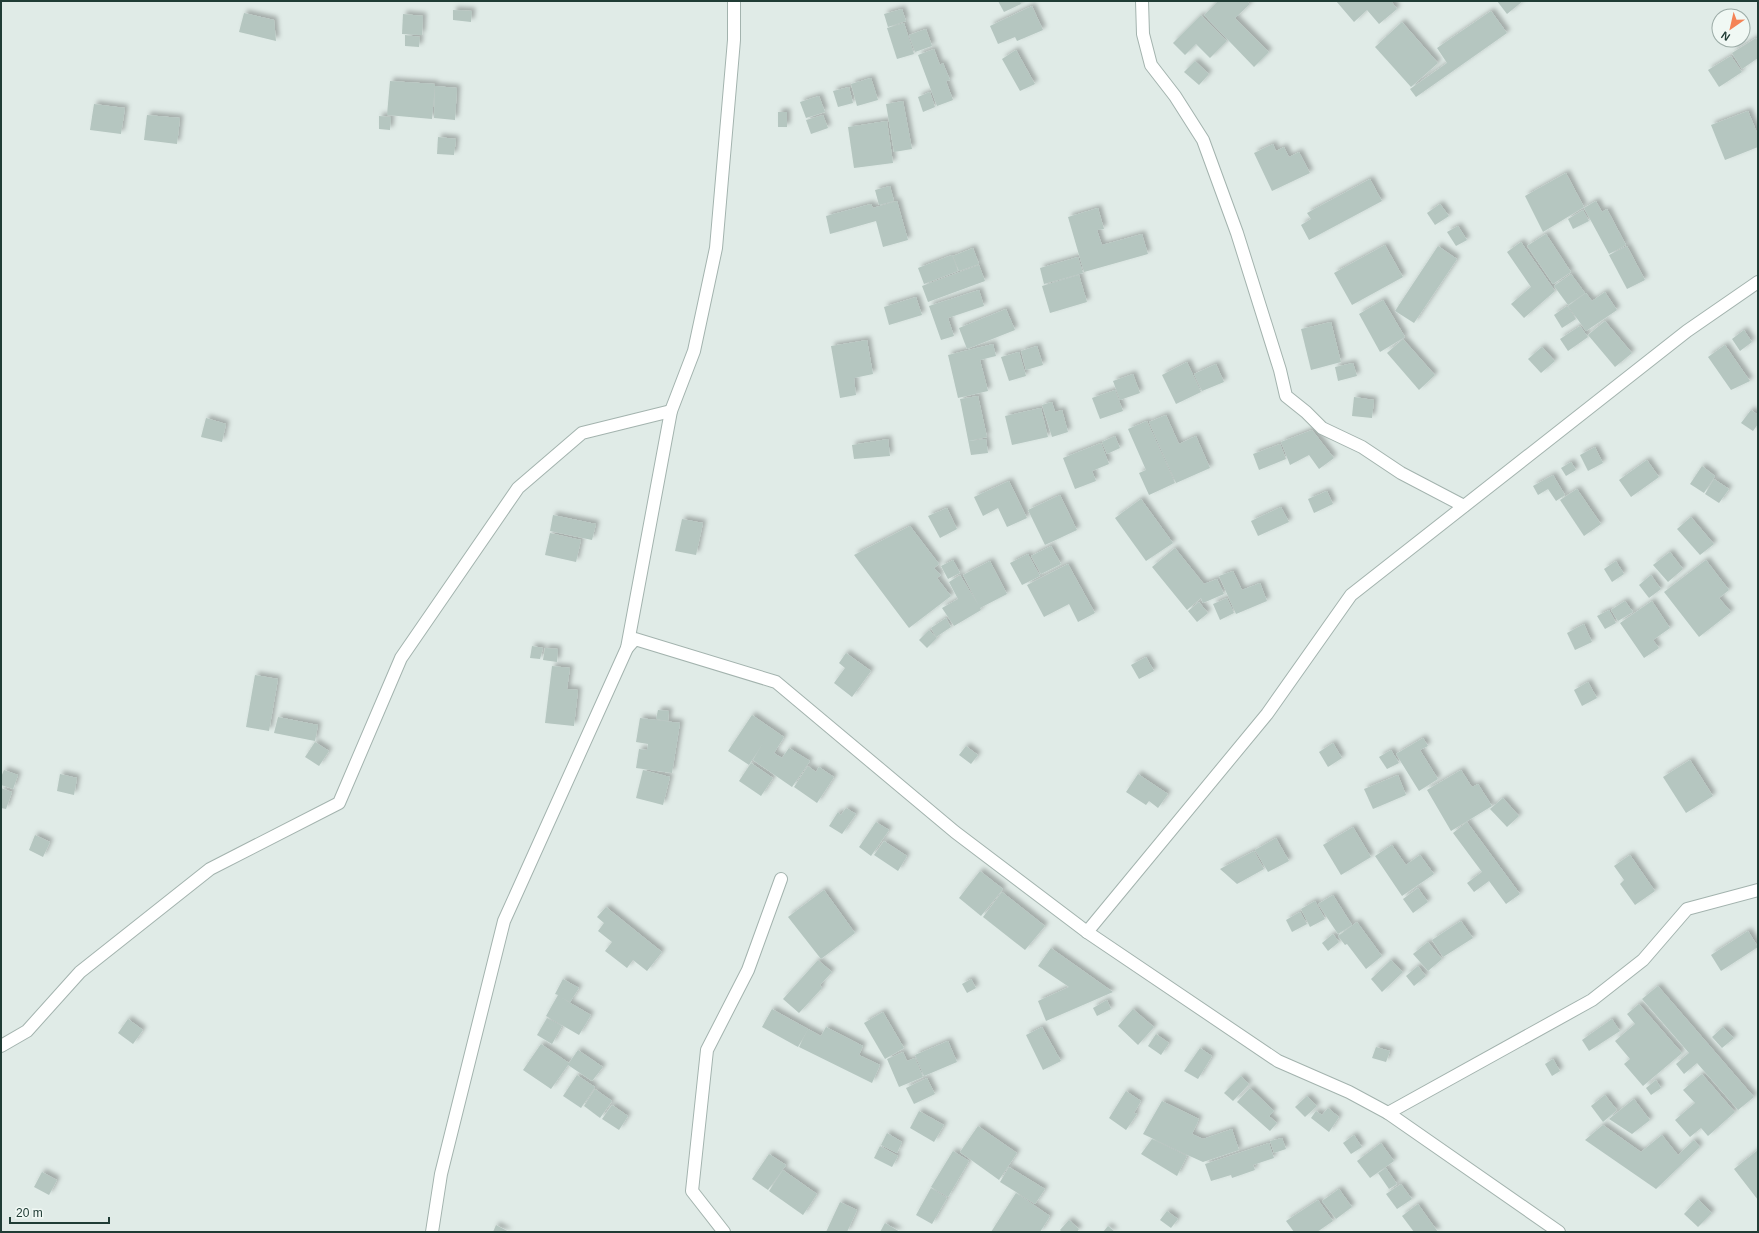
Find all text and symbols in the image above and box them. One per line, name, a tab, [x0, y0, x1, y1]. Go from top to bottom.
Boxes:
north arrow	[1711, 8, 1751, 48]
text: N	[1719, 29, 1732, 43]
scale bar	[10, 1199, 109, 1225]
text: 20 m	[16, 1206, 43, 1220]

